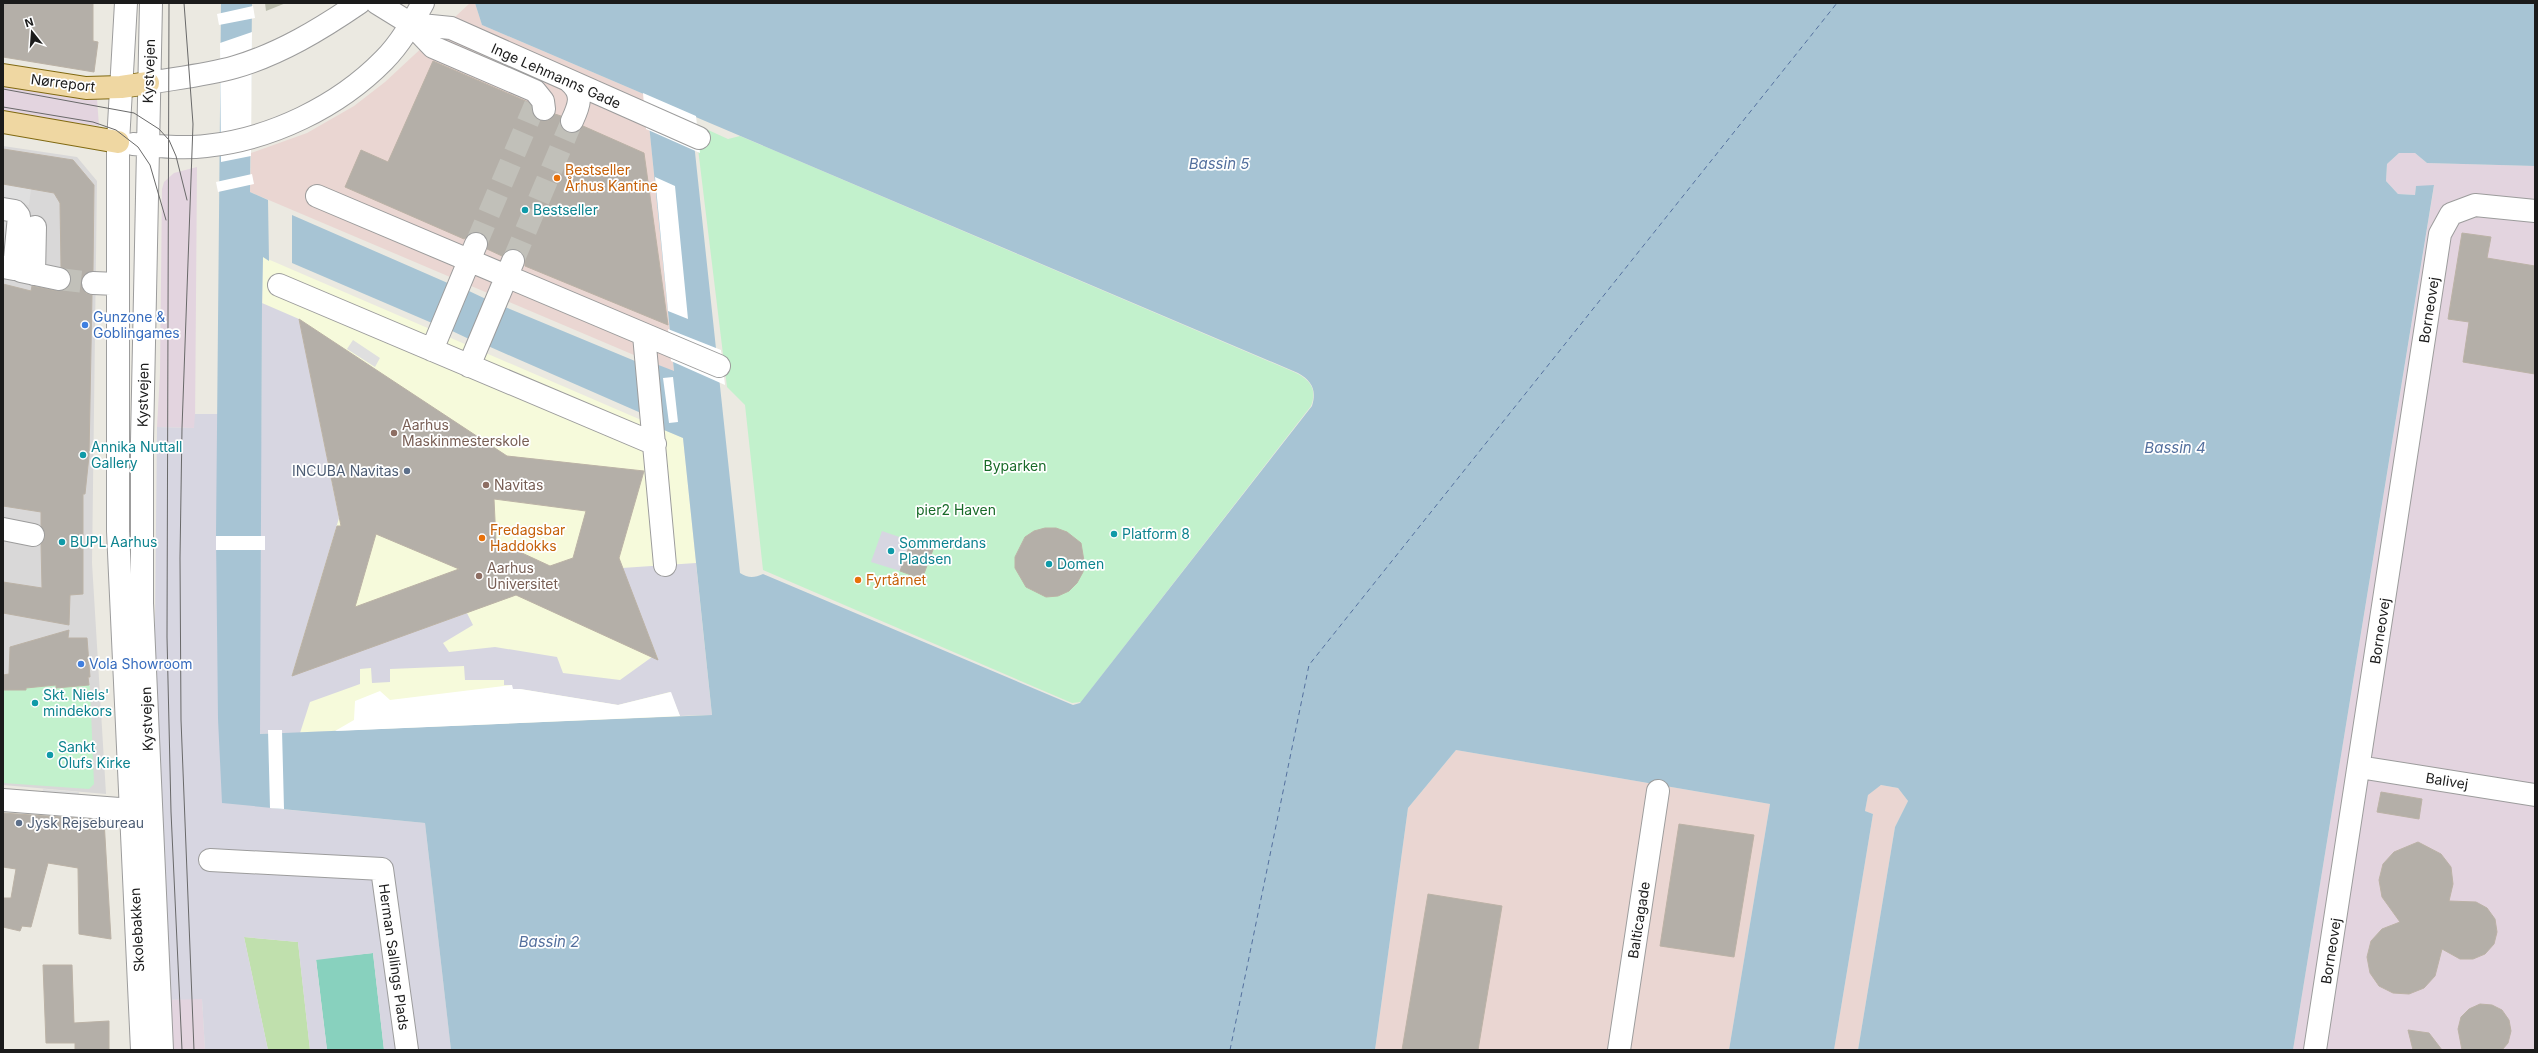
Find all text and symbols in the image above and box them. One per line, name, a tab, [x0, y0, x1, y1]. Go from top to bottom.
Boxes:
north arrow	[12, 12, 52, 52]
text: N	[23, 15, 35, 30]
street label: Kystvejen	[139, 38, 158, 104]
street label: Inge Lehmanns Gade	[489, 39, 624, 112]
street label: Nørreport	[30, 70, 97, 95]
water label: Bassin 5	[1189, 154, 1249, 173]
place label: Bestseller Århus Kantine	[565, 161, 658, 194]
marker: Bestseller Århus Kantine	[552, 173, 562, 183]
place label: Bestseller	[533, 201, 598, 218]
marker: Bestseller	[520, 205, 530, 215]
street label: Borneovej	[2415, 276, 2442, 344]
place label: Gunzone & Goblingames	[93, 308, 180, 341]
marker: Gunzone & Goblingames	[80, 320, 90, 330]
street label: Kystvejen	[133, 363, 152, 427]
place label: Aarhus Maskinmesterskole	[402, 416, 530, 449]
marker: Aarhus Maskinmesterskole	[389, 428, 399, 438]
place label: Annika Nuttall Gallery	[91, 438, 182, 471]
water label: Bassin 4	[2144, 438, 2206, 457]
marker: Annika Nuttall Gallery	[78, 450, 88, 460]
park label: Byparken	[984, 457, 1046, 474]
place label: INCUBA Navitas	[292, 462, 399, 479]
marker: INCUBA Navitas	[402, 466, 412, 476]
place label: Navitas	[494, 476, 543, 493]
marker: Navitas	[481, 480, 491, 490]
park label: pier2 Haven	[916, 501, 996, 518]
place label: Fredagsbar Haddokks	[490, 521, 565, 554]
place label: Platform 8	[1122, 525, 1190, 542]
marker: Platform 8	[1109, 529, 1119, 539]
place label: BUPL Aarhus	[70, 533, 157, 550]
marker: Fredagsbar Haddokks	[477, 533, 487, 543]
place label: Sommerdans Pladsen	[899, 534, 986, 567]
marker: BUPL Aarhus	[57, 537, 67, 547]
marker: Sommerdans Pladsen	[886, 546, 896, 556]
place label: Domen	[1057, 555, 1104, 572]
place label: Aarhus Universitet	[487, 559, 558, 592]
marker: Domen	[1044, 559, 1054, 569]
marker: Aarhus Universitet	[474, 571, 484, 581]
place label: Fyrtårnet	[866, 571, 927, 588]
marker: Fyrtårnet	[853, 575, 863, 585]
street label: Borneovej	[2366, 597, 2393, 665]
place label: Vola Showroom	[89, 655, 192, 672]
marker: Vola Showroom	[76, 659, 86, 669]
place label: Skt. Niels' mindekors	[43, 686, 112, 719]
street label: Kystvejen	[137, 686, 156, 752]
marker: Skt. Niels' mindekors	[30, 698, 40, 708]
place label: Sankt Olufs Kirke	[58, 738, 131, 771]
marker: Sankt Olufs Kirke	[45, 750, 55, 760]
street label: Balivej	[2425, 769, 2470, 792]
place label: Jysk Rejsebureau	[27, 814, 144, 831]
marker: Jysk Rejsebureau	[14, 818, 24, 828]
street label: Balticagade	[1624, 880, 1653, 960]
street label: Herman Sallings Plads	[376, 883, 413, 1031]
street label: Skolebakken	[126, 887, 147, 973]
street label: Borneovej	[2317, 917, 2344, 985]
water label: Bassin 2	[519, 932, 579, 951]

